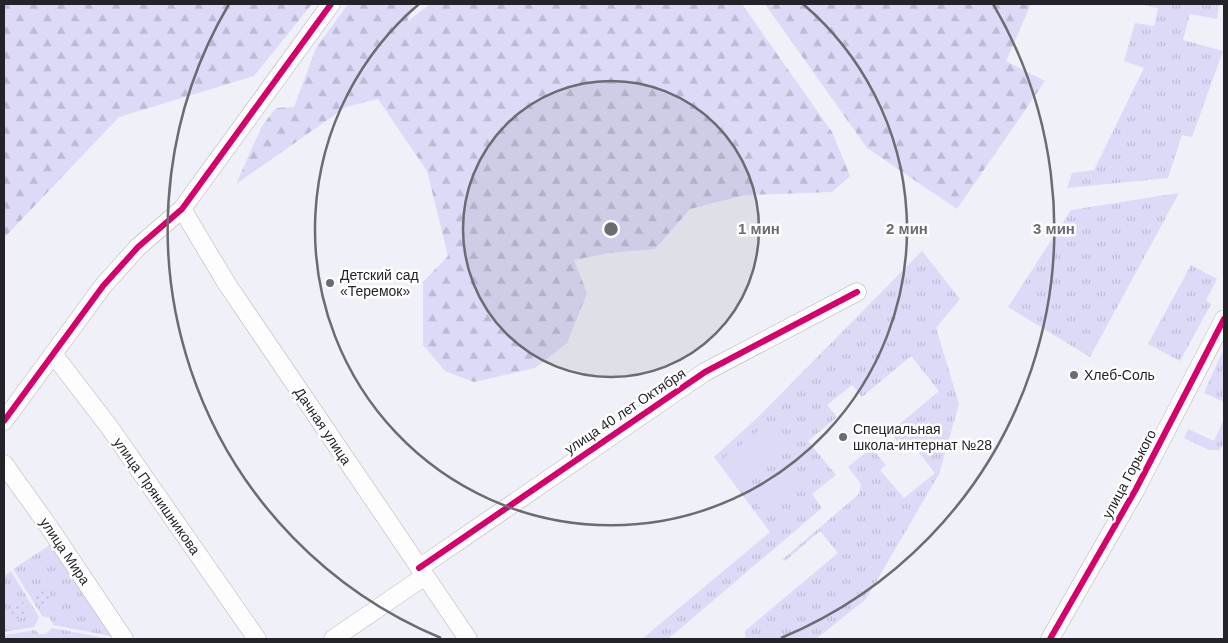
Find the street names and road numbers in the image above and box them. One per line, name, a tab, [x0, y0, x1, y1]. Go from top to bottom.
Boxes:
street label: улица 40 лет Октября	[562, 365, 688, 457]
street label: Дачная улица	[291, 384, 355, 468]
street label: улица Горького	[1099, 427, 1159, 521]
street label: улица Прянишникова	[111, 434, 204, 558]
street label: улица Мира	[37, 514, 93, 588]

